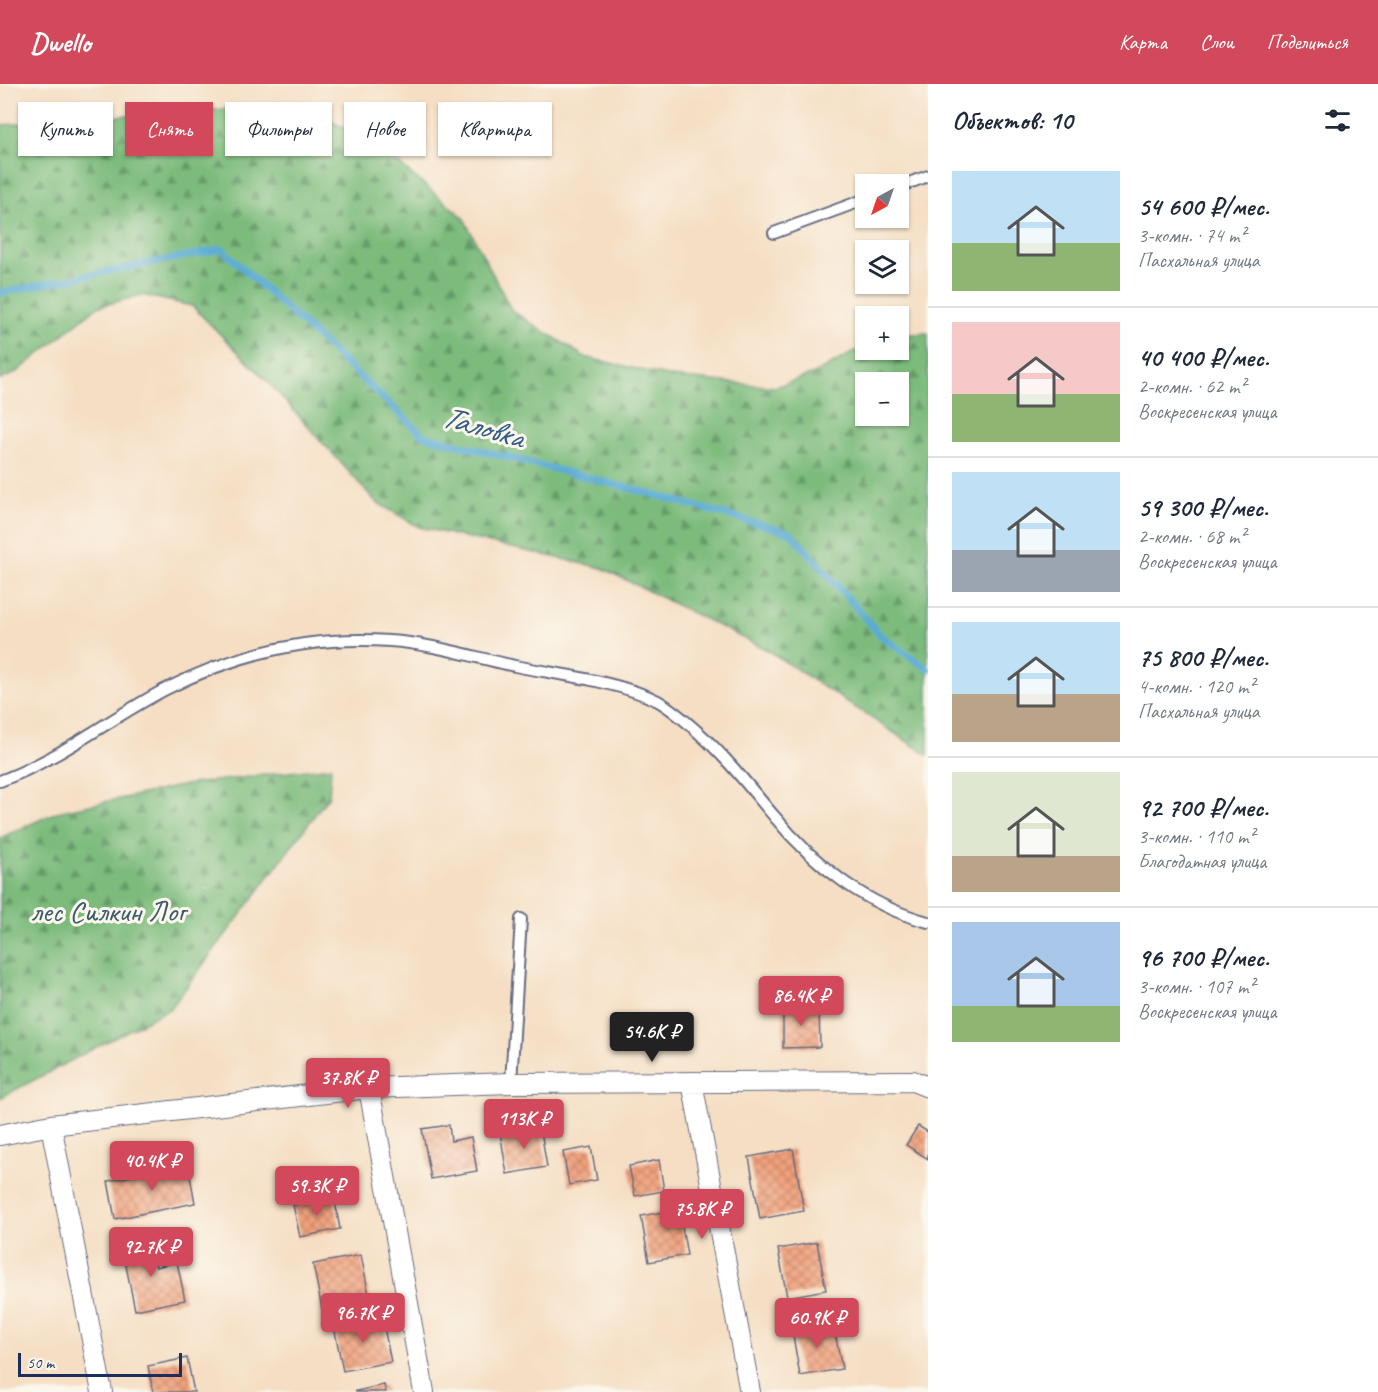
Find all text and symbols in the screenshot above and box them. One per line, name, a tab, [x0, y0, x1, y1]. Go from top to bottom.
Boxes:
text: Dwello	[30, 25, 91, 60]
text: Карта	[1119, 29, 1167, 55]
text: Слои	[1200, 29, 1234, 55]
text: Поделиться	[1267, 29, 1348, 55]
chip: Купить	[18, 102, 113, 156]
chip: Снять	[125, 102, 213, 156]
chip: Фильтры	[225, 102, 332, 156]
chip: Новое	[344, 102, 426, 156]
chip: Квартира	[438, 102, 552, 156]
text: Объектов: 10	[952, 104, 1072, 137]
icon: filters	[1321, 104, 1354, 137]
north arrow	[855, 174, 909, 228]
map controls	[855, 174, 909, 426]
text: 54 600 ₽/мес.	[1138, 190, 1269, 223]
icon: home	[1000, 195, 1072, 267]
text: 3-комн. · 74 m²	[1138, 223, 1246, 248]
button: layers	[855, 240, 909, 294]
text: Пасхальная улица	[1138, 248, 1259, 273]
button: +	[855, 306, 909, 360]
text: 40 400 ₽/мес.	[1138, 341, 1269, 374]
icon: home	[1000, 346, 1072, 418]
button: −	[855, 372, 909, 426]
text: 2-комн. · 62 m²	[1138, 374, 1246, 399]
water label: Таловка	[437, 395, 532, 459]
text: Воскресенская улица	[1138, 399, 1277, 424]
text: 59 300 ₽/мес.	[1138, 491, 1268, 524]
icon: home	[1000, 496, 1072, 568]
text: 2-комн. · 68 m²	[1138, 524, 1246, 549]
text: Воскресенская улица	[1138, 549, 1277, 574]
text: 75 800 ₽/мес.	[1138, 641, 1268, 674]
icon: home	[1000, 646, 1072, 718]
text: 4-комн. · 120 m²	[1138, 674, 1255, 699]
text: Пасхальная улица	[1138, 699, 1259, 724]
text: 92 700 ₽/мес.	[1138, 791, 1269, 824]
icon: home	[1000, 796, 1072, 868]
text: 3-комн. · 110 m²	[1138, 824, 1255, 849]
text: Благодатная улица	[1138, 849, 1266, 874]
park label: лес Силкин Лог	[31, 892, 189, 930]
text: 96 700 ₽/мес.	[1138, 941, 1269, 974]
icon: home	[1000, 946, 1072, 1018]
text: 3-комн. · 107 m²	[1138, 974, 1255, 999]
pin: 86.4K ₽	[746, 976, 856, 1027]
text: 86.4K ₽	[773, 983, 829, 1008]
text: Воскресенская улица	[1138, 999, 1277, 1024]
pin: 54.6K ₽	[597, 1012, 707, 1063]
text: 54.6K ₽	[624, 1019, 680, 1044]
pin: 37.8K ₽	[293, 1058, 403, 1109]
text: 37.8K ₽	[320, 1065, 376, 1090]
pin: 113K ₽	[475, 1099, 573, 1150]
text: 113K ₽	[498, 1106, 550, 1131]
pin: 40.4K ₽	[97, 1141, 207, 1192]
text: 40.4K ₽	[124, 1148, 180, 1173]
pin: 59.3K ₽	[262, 1166, 372, 1217]
text: 59.3K ₽	[289, 1173, 345, 1198]
pin: 75.8K ₽	[647, 1189, 757, 1240]
text: 75.8K ₽	[674, 1196, 730, 1221]
pin: 92.7K ₽	[96, 1227, 206, 1278]
text: 92.7K ₽	[123, 1234, 179, 1259]
pin: 96.7K ₽	[308, 1293, 418, 1344]
pin: 60.9K ₽	[762, 1298, 872, 1349]
text: 96.7K ₽	[335, 1300, 391, 1325]
text: 60.9K ₽	[789, 1305, 845, 1330]
scale bar	[18, 1350, 182, 1378]
text: 50 m	[27, 1353, 54, 1373]

